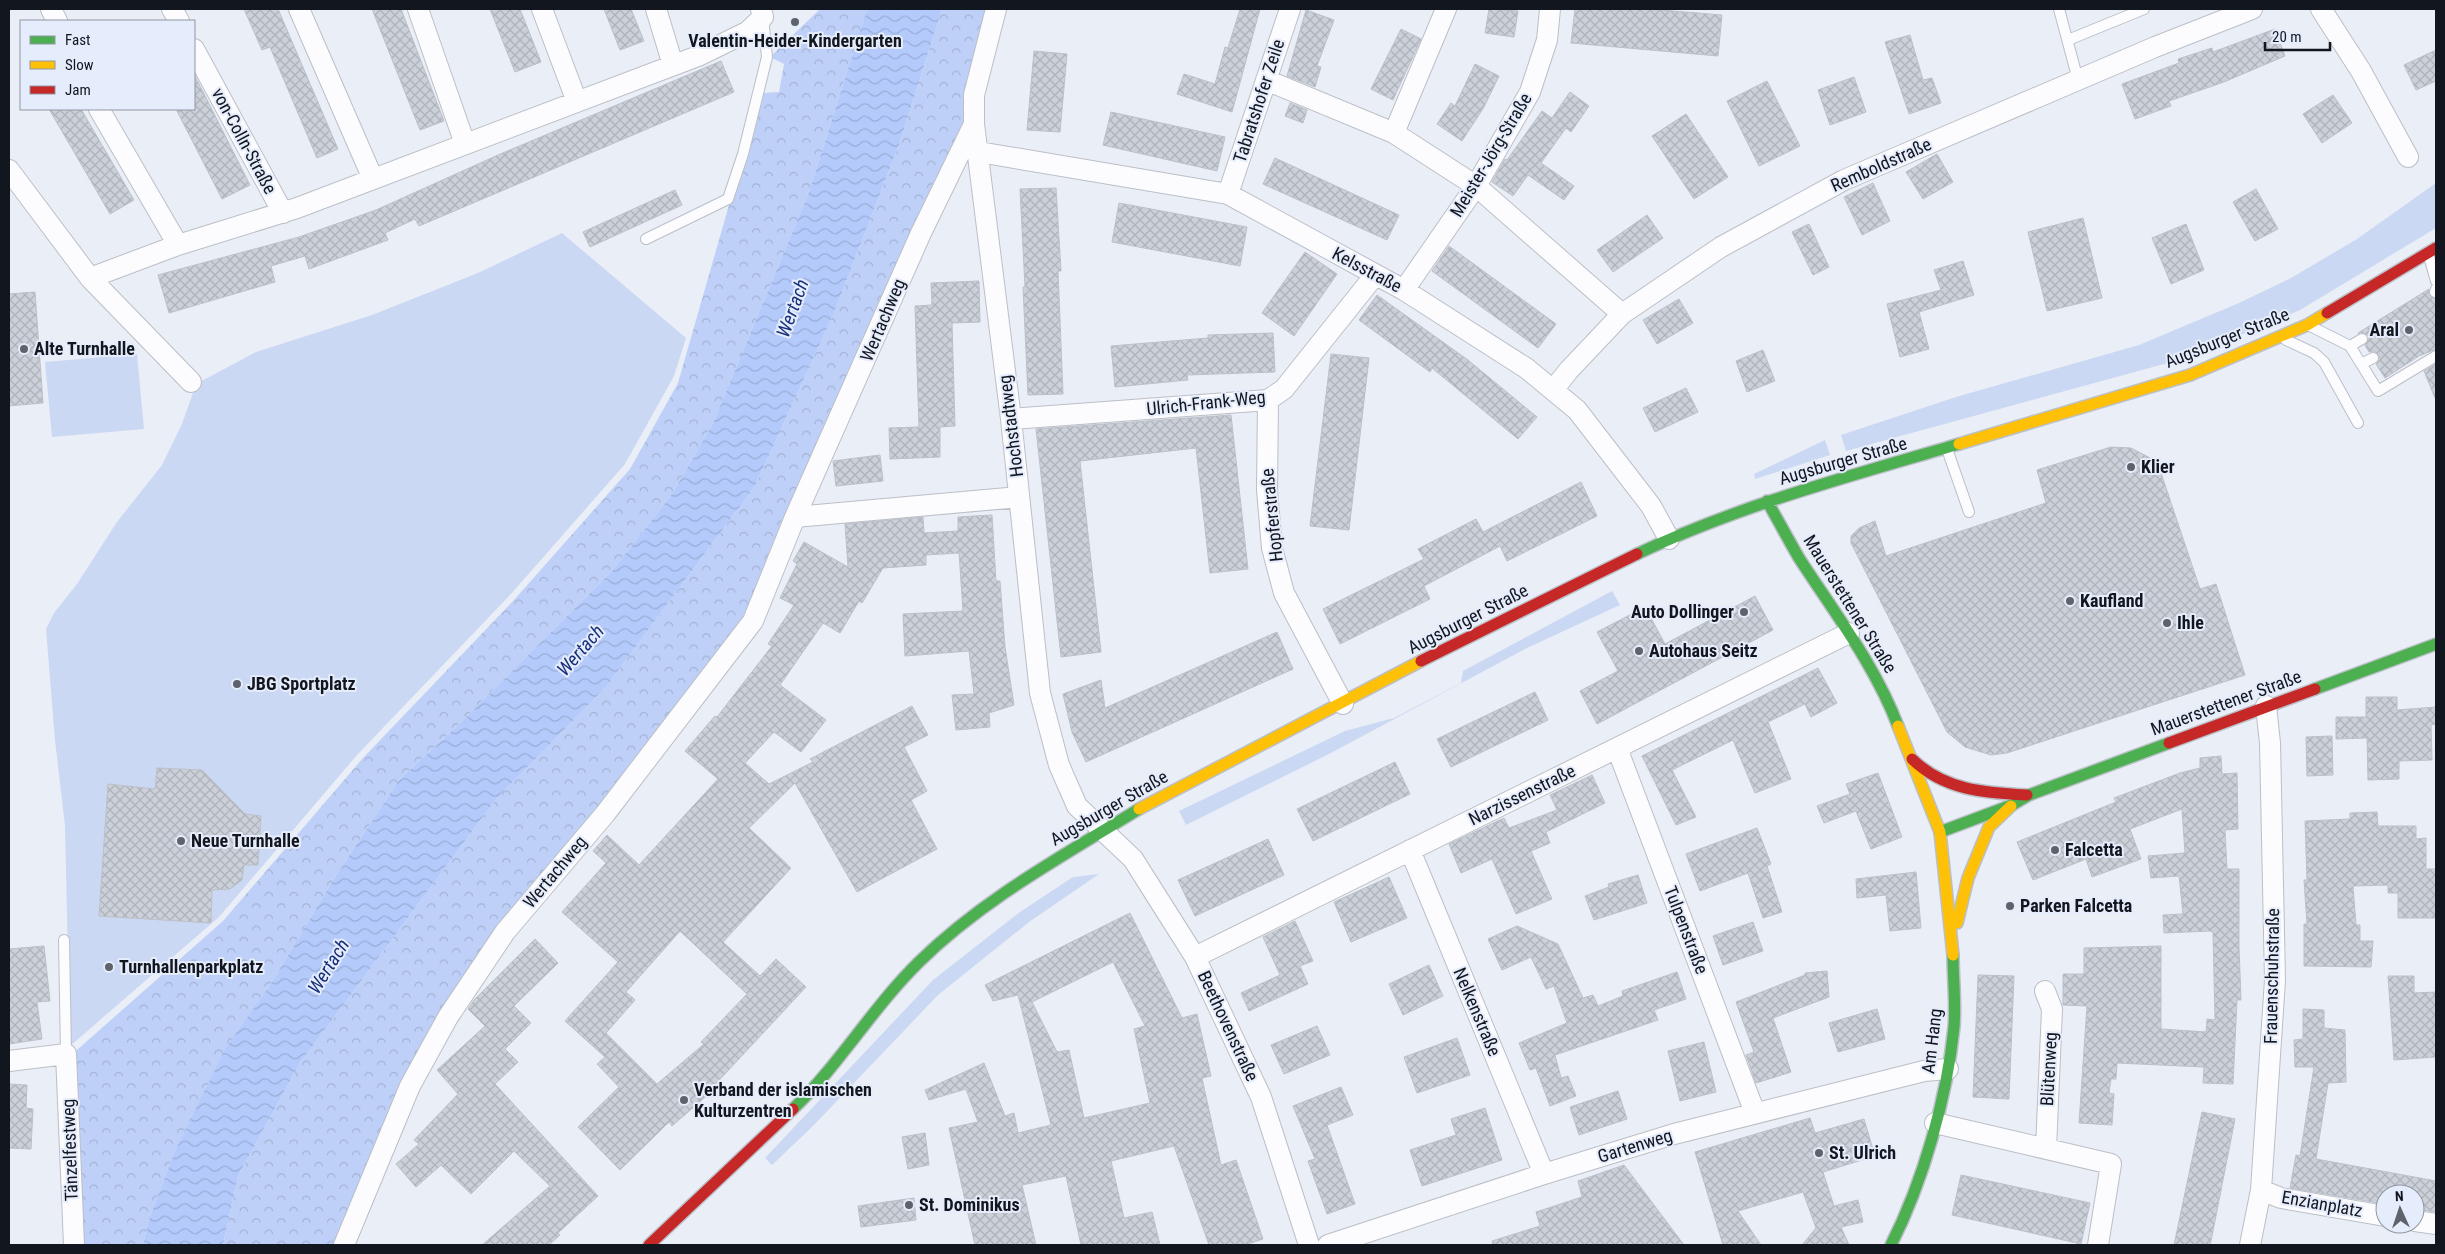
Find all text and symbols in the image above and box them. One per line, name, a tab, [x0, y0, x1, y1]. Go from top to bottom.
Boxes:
marker: Valentin-Heider-Kindergarten	[789, 16, 801, 28]
legend	[20, 20, 195, 110]
scale bar	[2265, 20, 2330, 52]
text: 20 m	[2272, 28, 2302, 46]
place label: Valentin-Heider-Kindergarten	[688, 30, 902, 51]
text: Fast	[65, 31, 90, 49]
street label: Tabratshofer Zeile	[1229, 36, 1288, 165]
text: Slow	[65, 56, 94, 74]
text: Jam	[65, 81, 91, 99]
street label: von-Colln-Straße	[208, 84, 281, 197]
street label: Meister-Jörg-Straße	[1445, 89, 1536, 220]
street label: Remboldstraße	[1827, 133, 1934, 196]
street label: Kelsstraße	[1329, 243, 1405, 297]
street label: Wertachweg	[856, 275, 909, 364]
water label: Wertach	[771, 276, 814, 340]
street label: Augsburger Straße	[2162, 303, 2292, 372]
place label: Aral	[2370, 319, 2399, 340]
marker: Aral	[2403, 324, 2415, 336]
place label: Alte Turnhalle	[34, 338, 135, 359]
marker: Alte Turnhalle	[18, 343, 30, 355]
street label: Hochstadtweg	[994, 374, 1027, 478]
street label: Ulrich-Frank-Weg	[1145, 386, 1266, 419]
street label: Augsburger Straße	[1776, 432, 1909, 489]
place label: Klier	[2141, 456, 2175, 477]
marker: Klier	[2125, 461, 2137, 473]
street label: Hopferstraße	[1256, 467, 1287, 563]
street label: Mauerstettener Straße	[1799, 531, 1901, 677]
street label: Augsburger Straße	[1404, 579, 1531, 658]
place label: Kaufland	[2080, 590, 2143, 611]
marker: Kaufland	[2064, 595, 2076, 607]
place label: Auto Dollinger	[1631, 601, 1734, 622]
marker: Auto Dollinger	[1738, 606, 1750, 618]
place label: Ihle	[2177, 612, 2204, 633]
marker: Ihle	[2161, 617, 2173, 629]
water label: Wertach	[552, 620, 609, 681]
place label: Autohaus Seitz	[1649, 640, 1758, 661]
marker: Autohaus Seitz	[1633, 645, 1645, 657]
street label: Mauerstettener Straße	[2148, 665, 2304, 740]
place label: JBG Sportplatz	[247, 673, 356, 694]
marker: JBG Sportplatz	[231, 678, 243, 690]
street label: Narzissenstraße	[1465, 760, 1579, 829]
street label: Augsburger Straße	[1046, 765, 1171, 850]
place label: Neue Turnhalle	[191, 830, 300, 851]
street label: Wertachweg	[518, 831, 591, 912]
marker: Neue Turnhalle	[175, 835, 187, 847]
place label: Falcetta	[2065, 839, 2123, 860]
marker: Falcetta	[2049, 844, 2061, 856]
street label: Tulpenstraße	[1660, 883, 1713, 977]
place label: Parken Falcetta	[2020, 895, 2132, 916]
marker: Parken Falcetta	[2004, 900, 2016, 912]
street label: Frauenschuhstraße	[2260, 908, 2283, 1044]
water label: Wertach	[303, 935, 354, 998]
place label: Turnhallenparkplatz	[119, 956, 263, 977]
marker: Turnhallenparkplatz	[103, 961, 115, 973]
street label: Nelkenstraße	[1449, 964, 1505, 1059]
street label: Beethovenstraße	[1194, 967, 1263, 1084]
street label: Am Hang	[1917, 1007, 1946, 1075]
street label: Blütenweg	[2036, 1031, 2061, 1107]
place label: Verband der islamischen Kulturzentren	[694, 1079, 872, 1121]
marker: Verband der islamischen Kulturzentren	[678, 1094, 690, 1106]
street label: Tänzelfestweg	[57, 1098, 82, 1202]
street label: Gartenweg	[1595, 1124, 1675, 1167]
place label: St. Ulrich	[1829, 1142, 1896, 1163]
marker: St. Ulrich	[1813, 1147, 1825, 1159]
north arrow	[2375, 1184, 2425, 1234]
street label: Enzianplatz	[2280, 1186, 2364, 1221]
text: N	[2395, 1188, 2404, 1204]
place label: St. Dominikus	[919, 1194, 1020, 1215]
marker: St. Dominikus	[903, 1199, 915, 1211]

